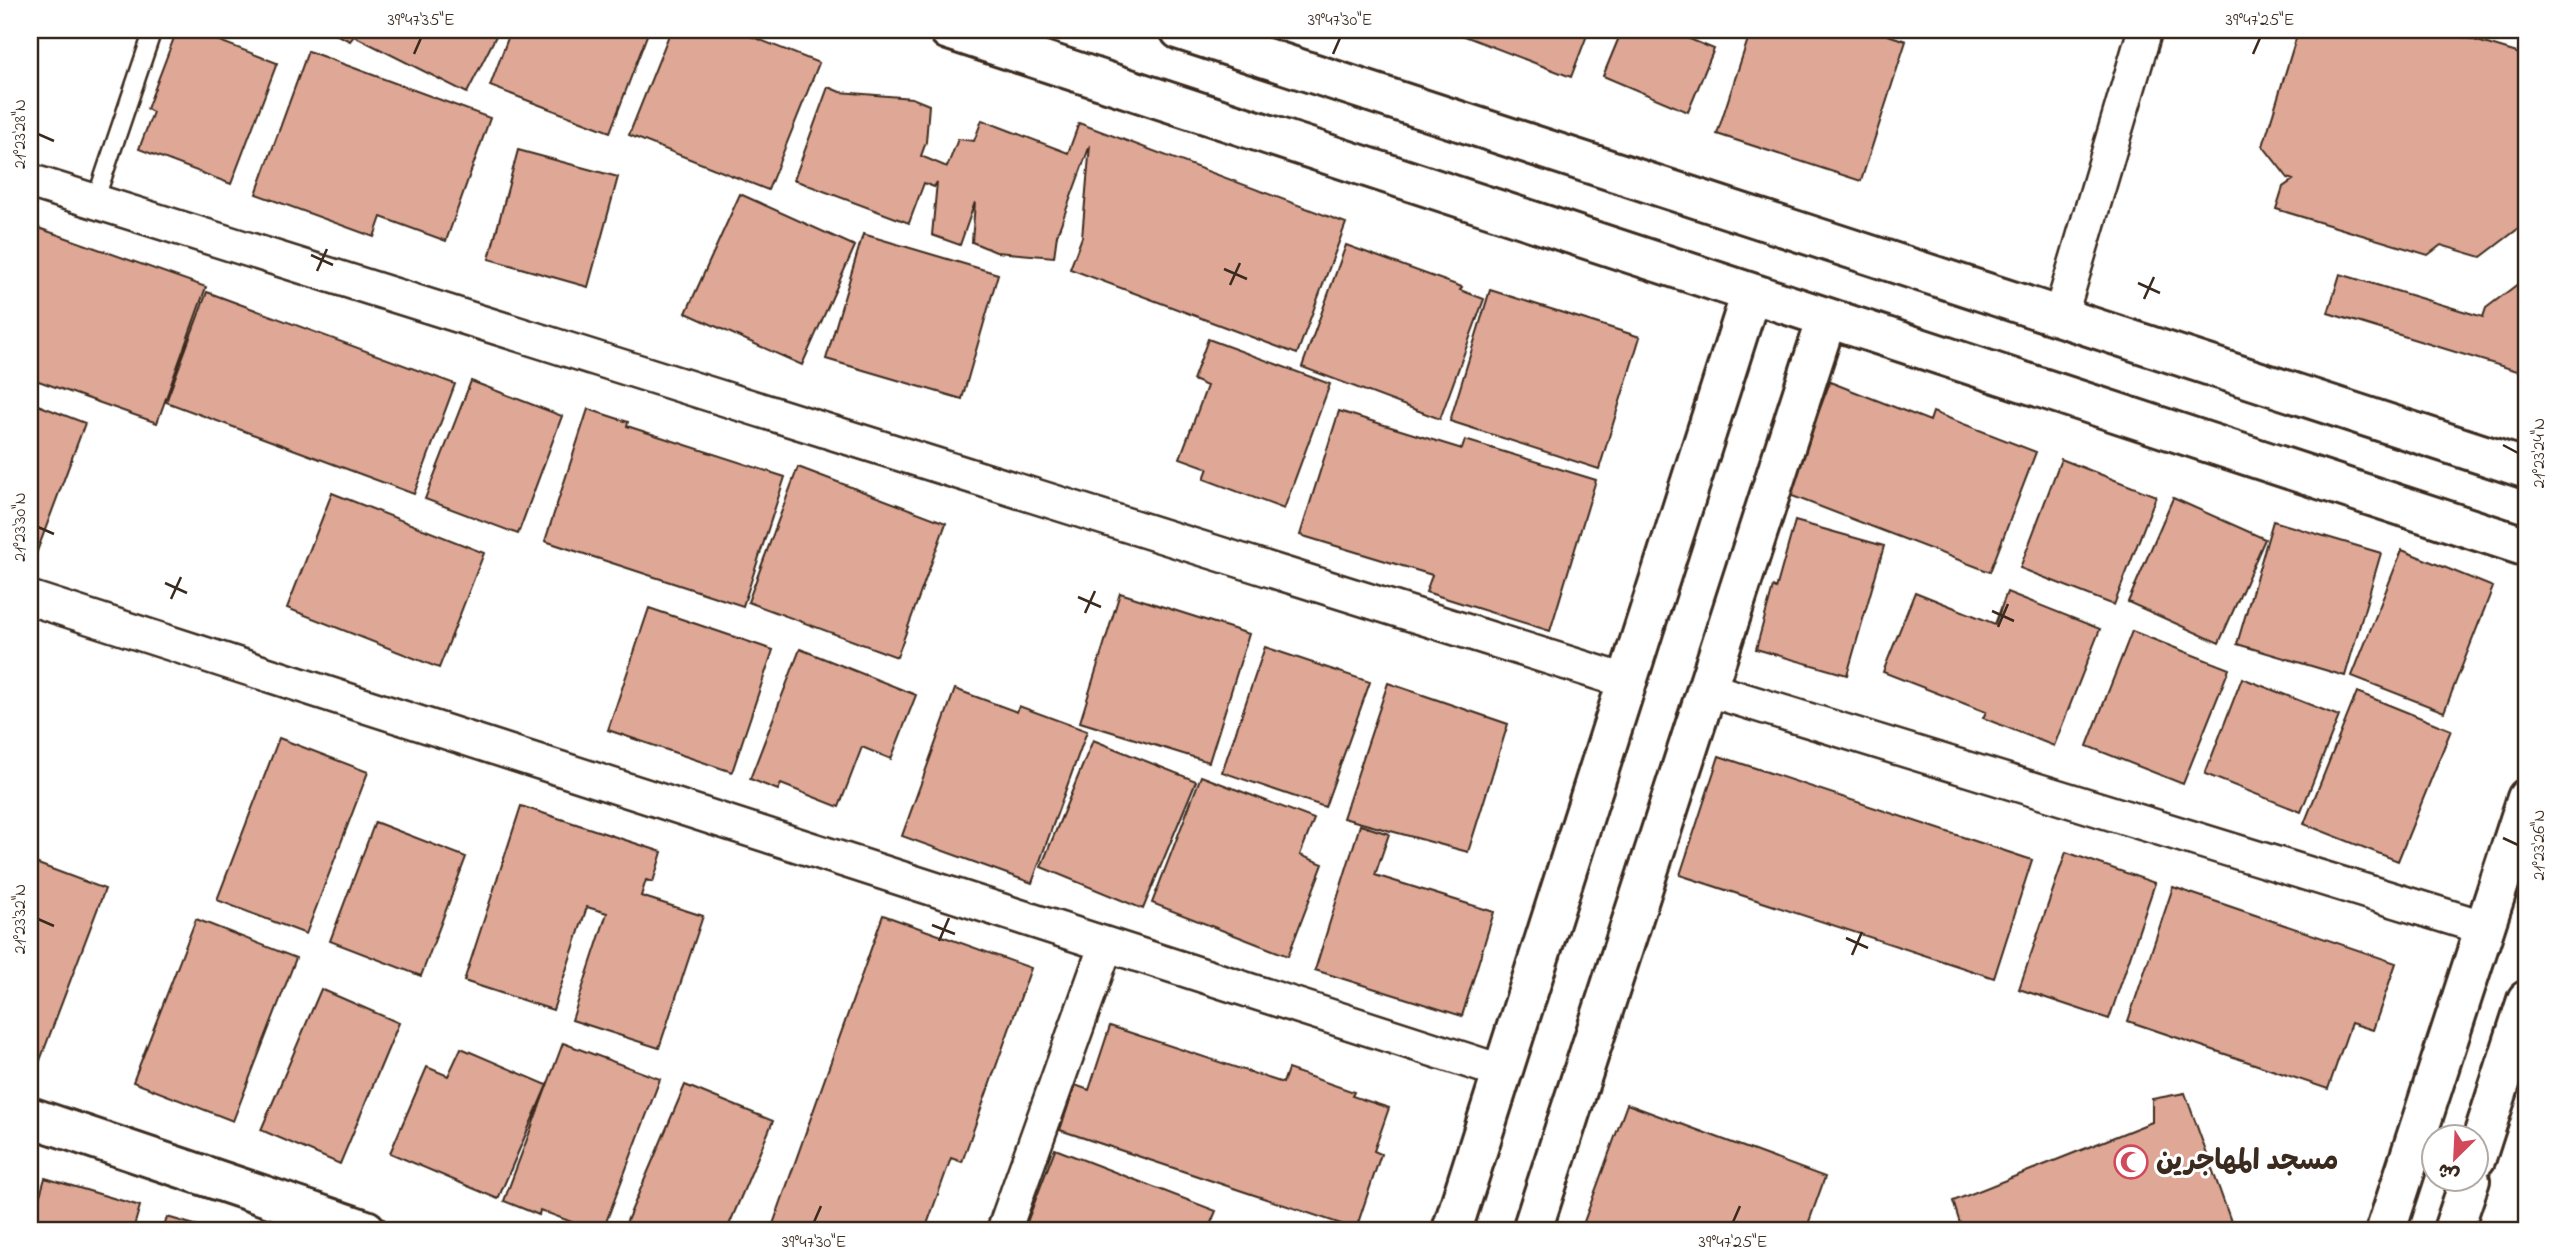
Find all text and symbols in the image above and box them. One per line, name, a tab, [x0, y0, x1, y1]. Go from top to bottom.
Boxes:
text: 39°47'35"E	[387, 8, 455, 34]
text: 39°47'30"E	[1308, 8, 1372, 34]
text: 39°47'25"E	[2226, 8, 2294, 34]
text: 21°23'28"N	[8, 99, 34, 169]
text: 21°23'24"N	[2527, 418, 2553, 488]
text: 21°23'30"N	[8, 492, 34, 562]
text: 21°23'26"N	[2527, 810, 2553, 881]
text: 21°23'32"N	[8, 884, 34, 954]
north arrow	[2420, 1124, 2490, 1194]
place label: مسجد المهاجرين	[2156, 1142, 2338, 1183]
mosque icon: مسجد المهاجرين	[2112, 1143, 2150, 1181]
text: ش	[2434, 1155, 2464, 1188]
text: 39°47'30"E	[782, 1230, 846, 1256]
text: 39°47'25"E	[1699, 1230, 1767, 1256]

